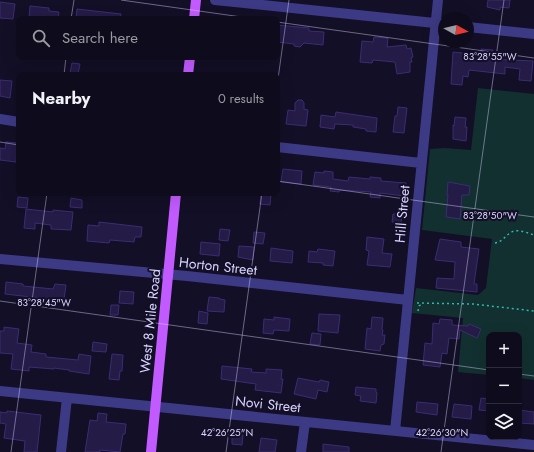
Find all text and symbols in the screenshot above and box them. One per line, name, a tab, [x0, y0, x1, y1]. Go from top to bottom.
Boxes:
north arrow	[438, 12, 474, 48]
search box	[16, 16, 280, 60]
icon: search	[30, 27, 52, 49]
text: Search here	[62, 27, 138, 49]
text: 83°28'55"W	[463, 49, 517, 64]
text: Nearby	[32, 86, 90, 110]
text: 0 results	[218, 89, 264, 108]
street label: Hill Street	[390, 184, 415, 244]
text: 83°28'50"W	[463, 208, 517, 223]
street label: Horton Street	[178, 252, 259, 280]
street label: West 8 Mile Road	[135, 268, 165, 374]
text: 83°28'45"W	[17, 295, 71, 310]
map controls	[486, 332, 522, 440]
button: +	[486, 332, 522, 368]
button: −	[486, 368, 522, 404]
street label: Novi Street	[234, 391, 302, 417]
button: layers	[486, 404, 522, 440]
text: 42°26'25"N	[201, 425, 253, 440]
text: 42°26'30"N	[416, 425, 468, 440]

